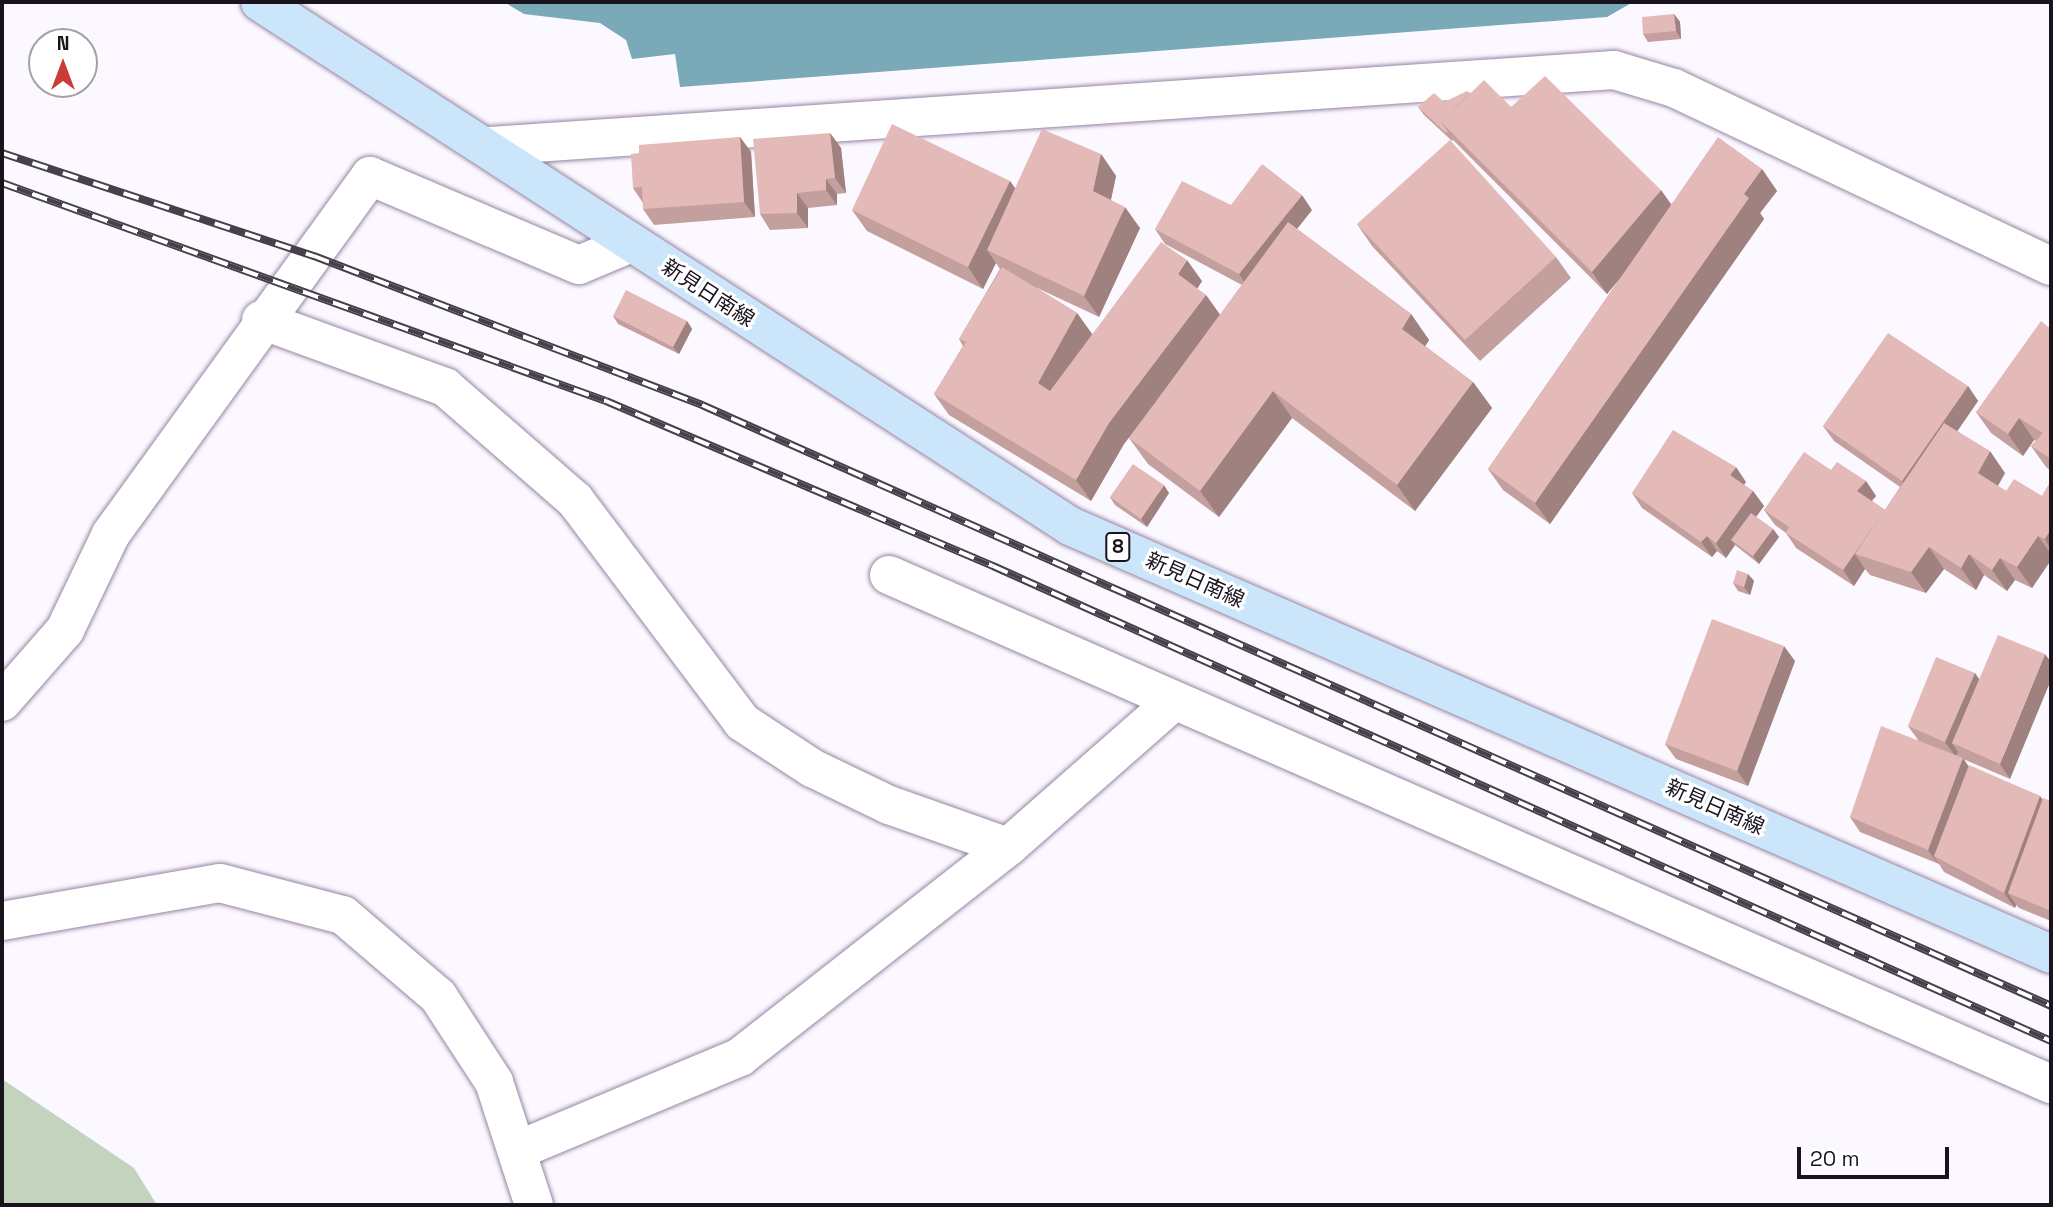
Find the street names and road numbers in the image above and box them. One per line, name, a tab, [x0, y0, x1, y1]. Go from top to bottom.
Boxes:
street label: 新見日南線	[657, 254, 759, 332]
road number: 8	[1104, 532, 1132, 562]
street label: 新見日南線	[1142, 547, 1248, 613]
street label: 新見日南線	[1662, 774, 1768, 840]

